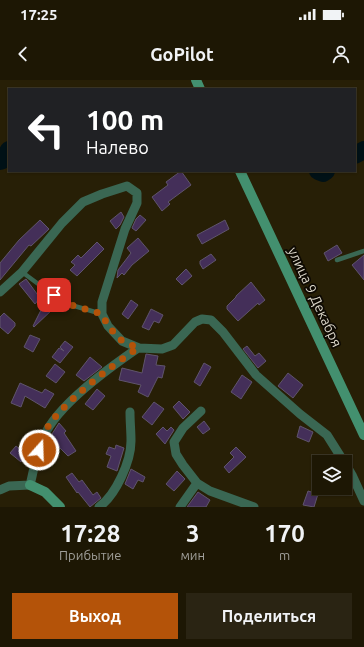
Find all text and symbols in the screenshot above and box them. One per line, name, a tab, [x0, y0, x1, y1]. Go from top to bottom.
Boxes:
text: 17:25	[20, 6, 58, 23]
icon: back	[12, 43, 34, 65]
icon: person	[330, 43, 352, 65]
text: GoPilot	[150, 44, 214, 64]
icon: left	[20, 104, 72, 156]
text: 100 m	[86, 104, 164, 135]
text: Налево	[86, 137, 149, 157]
street label: улица 9 Декабря	[285, 244, 345, 350]
pin	[37, 278, 71, 312]
icon: arrive	[43, 284, 65, 306]
position arrow	[18, 429, 60, 471]
map controls	[312, 455, 352, 495]
button: layers	[312, 455, 352, 495]
text: 17:28	[60, 520, 120, 547]
text: 3	[186, 520, 200, 547]
text: 170	[264, 520, 305, 547]
text: Прибытие	[59, 548, 121, 562]
text: мин	[180, 548, 205, 562]
text: m	[279, 548, 290, 562]
button: Выход	[12, 593, 178, 639]
button: Поделиться	[186, 593, 352, 639]

